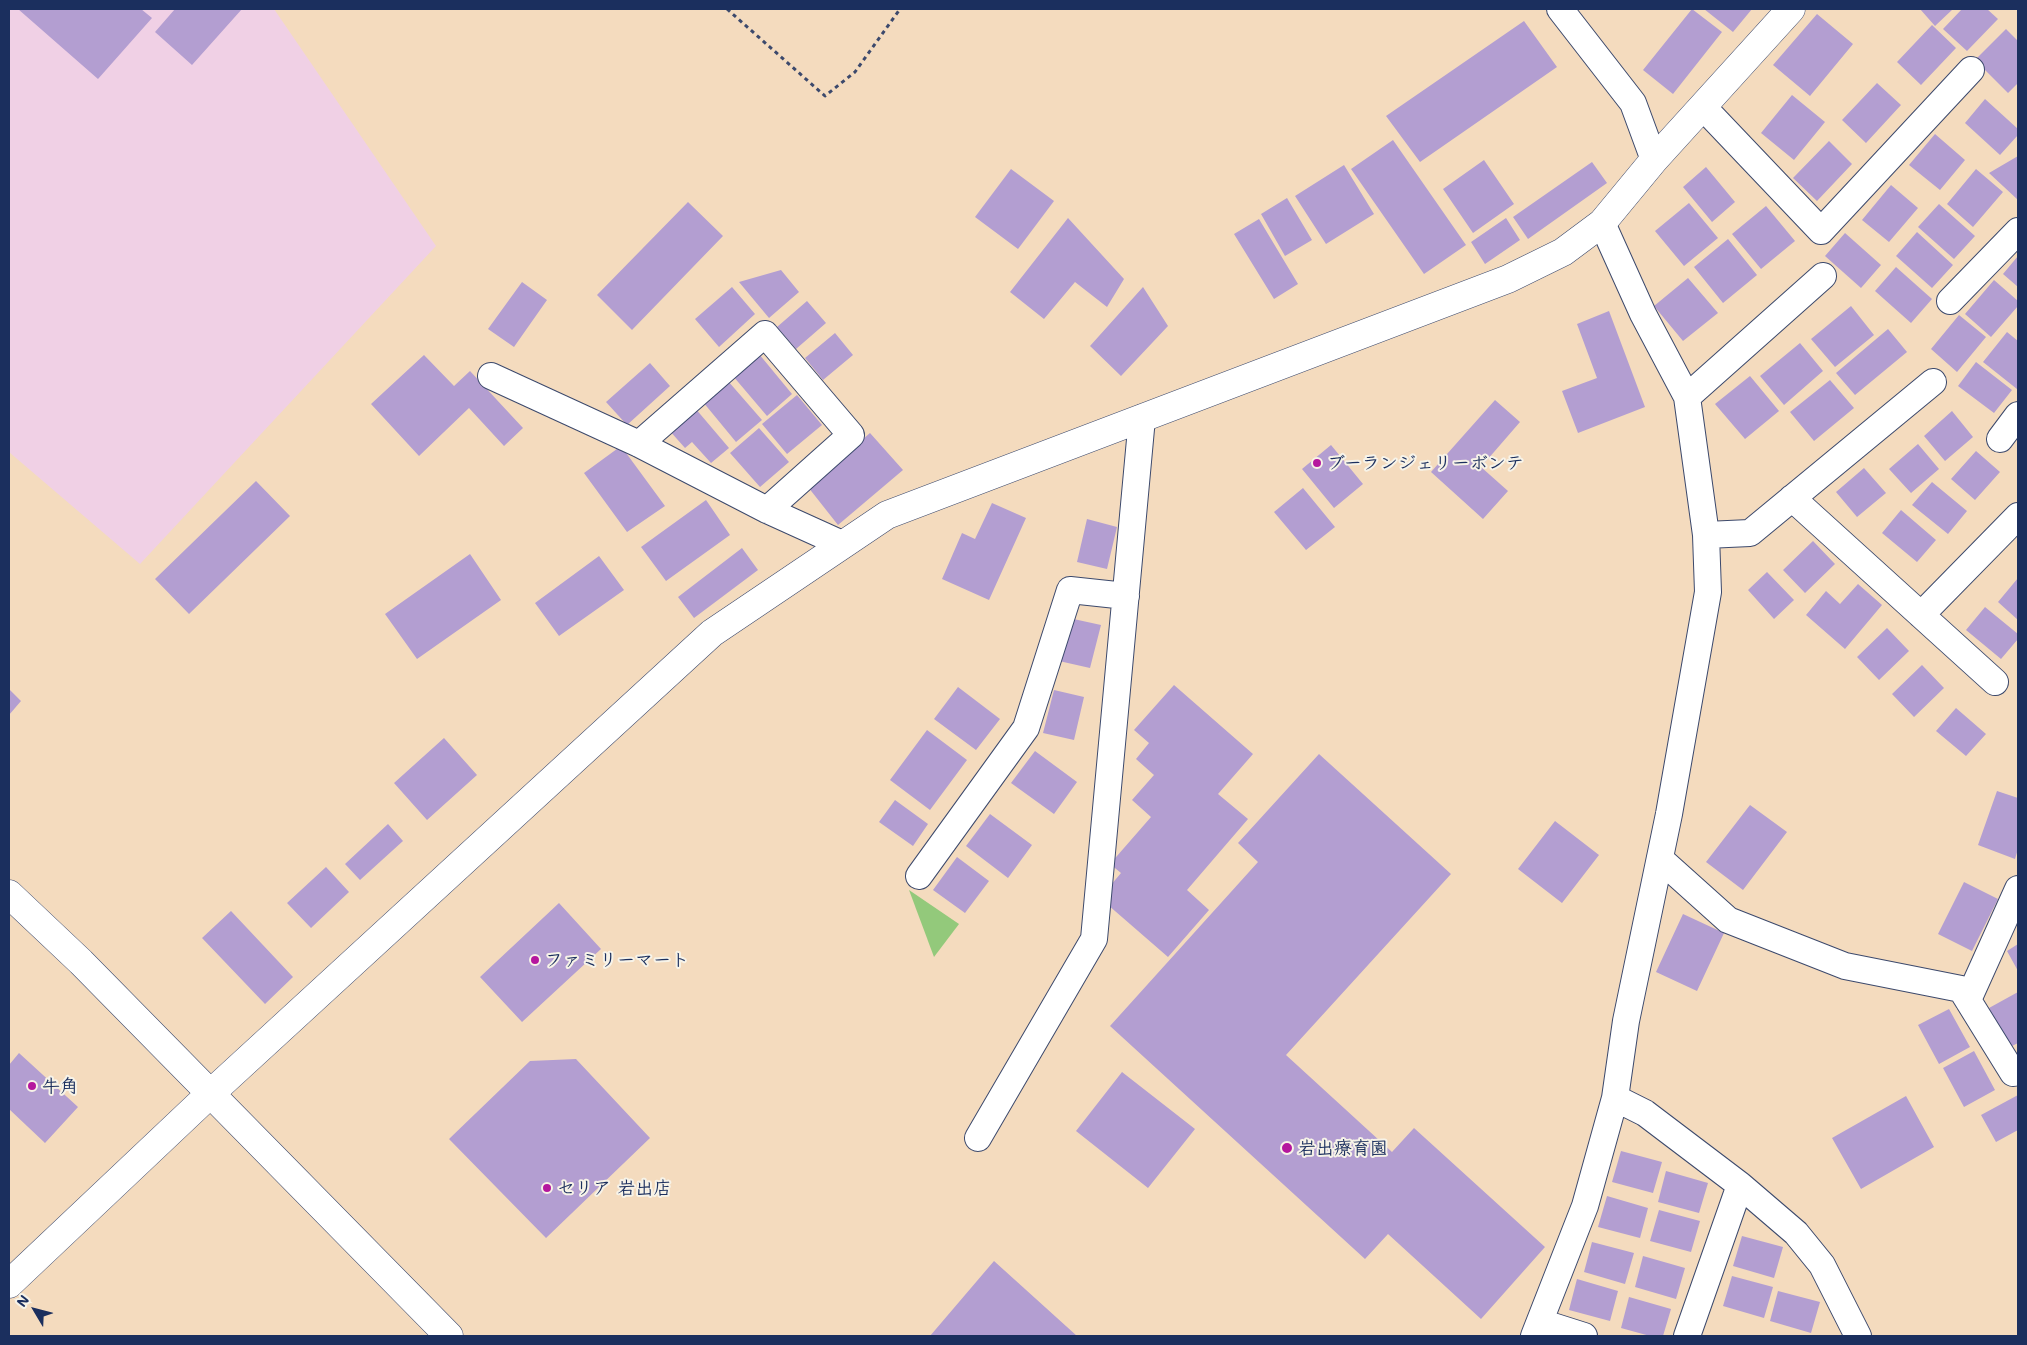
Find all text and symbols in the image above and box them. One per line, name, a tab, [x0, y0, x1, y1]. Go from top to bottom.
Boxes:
place label: ブーランジェリーボンテ	[1327, 452, 1524, 474]
marker: ブーランジェリーボンテ	[1311, 457, 1323, 469]
place label: ファミリーマート	[545, 949, 689, 971]
marker: ファミリーマート	[529, 954, 541, 966]
place label: 牛角	[42, 1075, 78, 1097]
marker: 牛角	[26, 1080, 38, 1092]
place label: 岩出療育園	[1298, 1137, 1388, 1159]
marker: 岩出療育園	[1280, 1141, 1294, 1155]
place label: セリア 岩出店	[557, 1177, 671, 1199]
marker: セリア 岩出店	[541, 1182, 553, 1194]
north arrow	[10, 1285, 60, 1335]
text: N	[12, 1291, 33, 1311]

